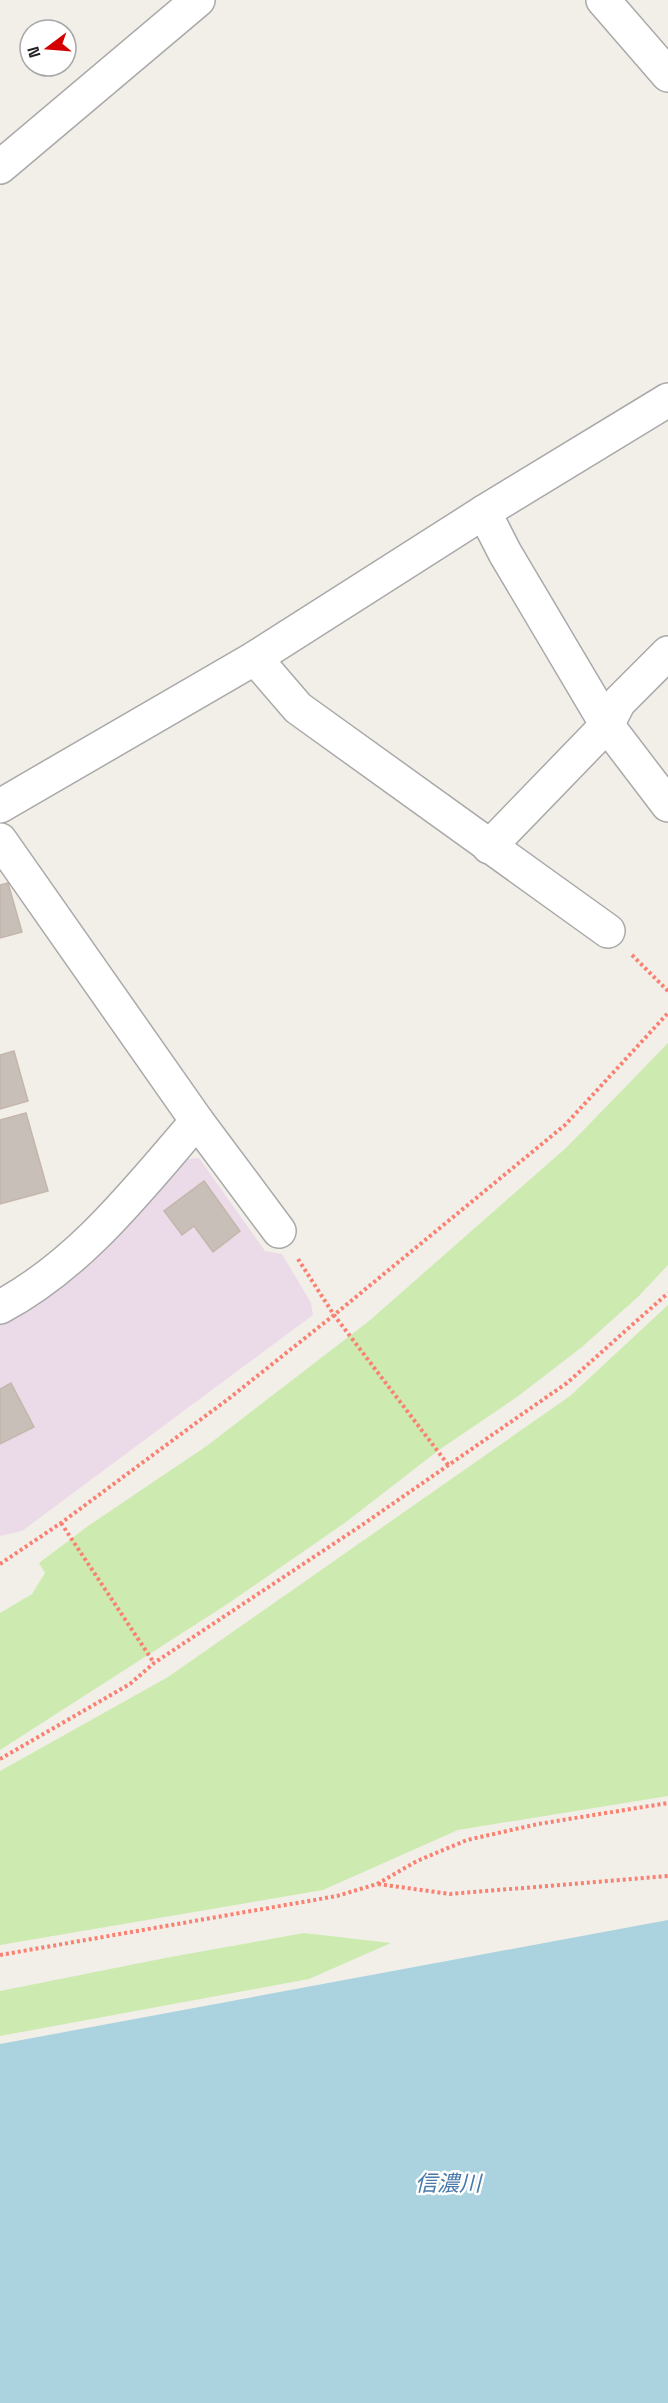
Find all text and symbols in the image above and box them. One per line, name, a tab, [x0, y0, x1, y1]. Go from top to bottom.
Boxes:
north arrow	[18, 18, 78, 78]
text: N	[22, 44, 46, 60]
water label: 信濃川	[415, 2169, 483, 2197]

